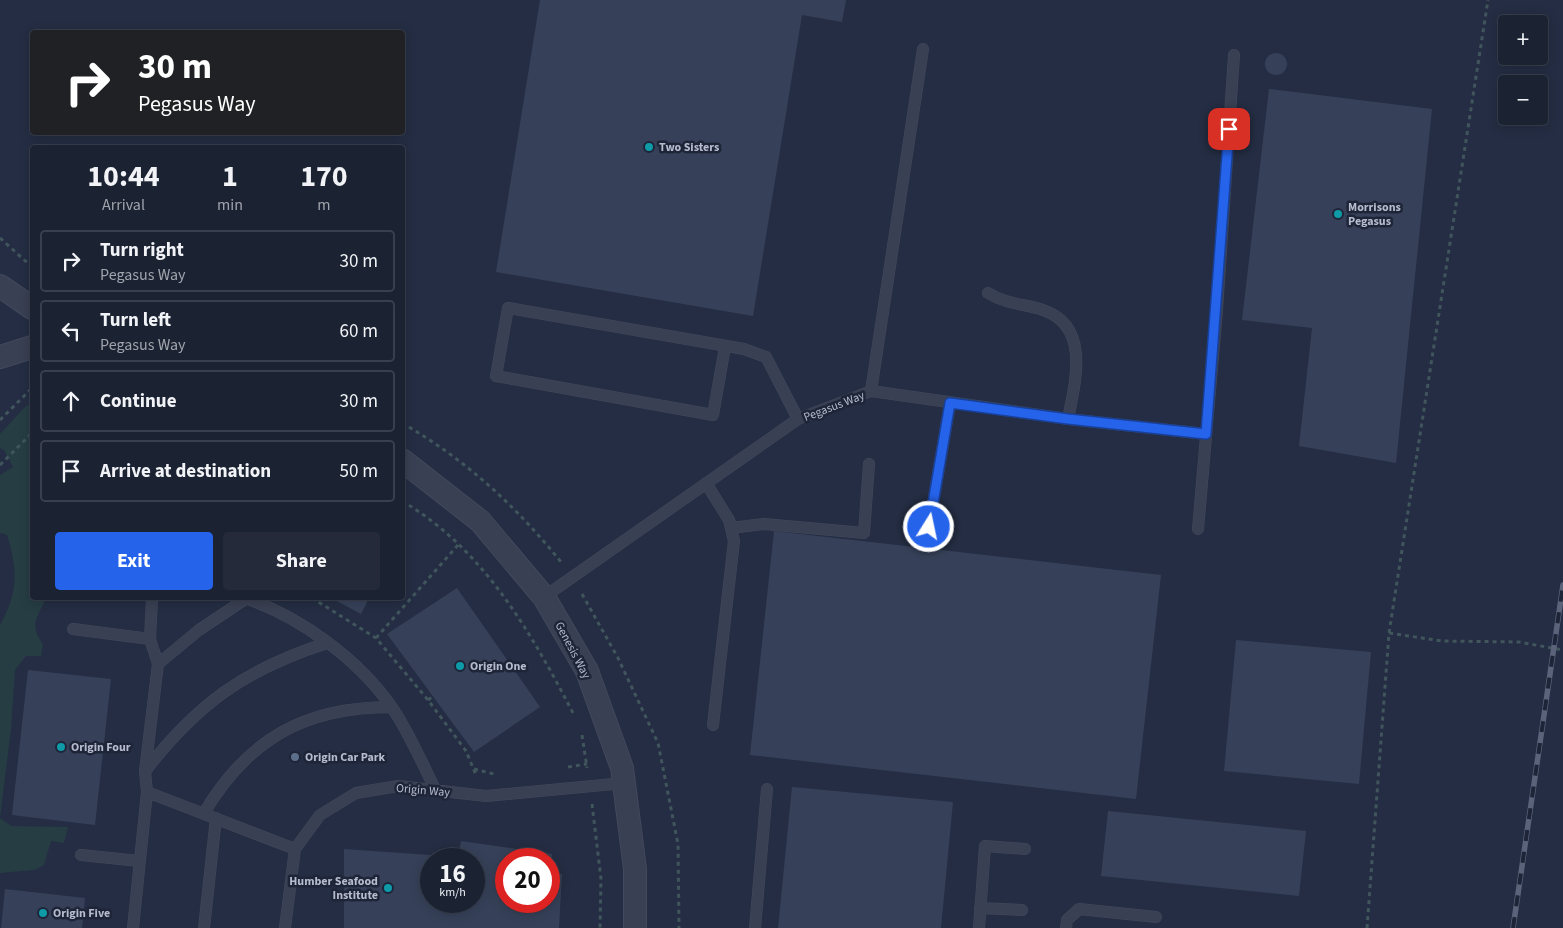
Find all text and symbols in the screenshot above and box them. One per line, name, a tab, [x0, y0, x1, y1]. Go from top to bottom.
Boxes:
map controls	[1498, 15, 1548, 125]
button: +	[1498, 15, 1548, 65]
text: 30 m	[138, 42, 212, 92]
icon: right	[55, 50, 120, 115]
button: −	[1498, 75, 1548, 125]
text: Pegasus Way	[138, 88, 256, 120]
pin	[1208, 108, 1250, 150]
icon: arrive	[1215, 115, 1243, 143]
place label: Two Sisters	[659, 139, 719, 156]
marker: Two Sisters	[643, 141, 655, 153]
text: 10:44	[87, 155, 160, 198]
text: 1	[222, 155, 238, 198]
text: 170	[300, 155, 348, 198]
text: Arrival	[102, 194, 145, 216]
text: min	[217, 194, 243, 216]
text: m	[317, 194, 331, 216]
place label: Morrisons Pegasus	[1348, 199, 1401, 230]
marker: Morrisons Pegasus	[1332, 208, 1344, 220]
text: Turn right	[100, 237, 184, 264]
icon: right	[57, 247, 85, 275]
text: 30 m	[340, 248, 378, 275]
text: Pegasus Way	[100, 264, 185, 286]
text: Turn left	[100, 307, 171, 334]
icon: left	[57, 317, 85, 345]
text: 60 m	[340, 318, 378, 345]
text: Pegasus Way	[100, 334, 185, 356]
icon: ahead	[57, 387, 85, 415]
street label: Pegasus Way	[801, 387, 868, 426]
text: Continue	[100, 388, 177, 415]
text: 30 m	[340, 388, 378, 415]
icon: arrive	[57, 457, 85, 485]
text: Arrive at destination	[100, 458, 271, 485]
text: 50 m	[340, 458, 378, 485]
position arrow	[902, 500, 954, 552]
button: Exit	[55, 532, 213, 590]
button: Share	[223, 532, 380, 590]
street label: Genesis Way	[550, 619, 595, 682]
place label: Origin One	[470, 658, 527, 675]
marker: Origin One	[454, 660, 466, 672]
place label: Origin Four	[71, 739, 131, 756]
marker: Origin Four	[55, 741, 67, 753]
place label: Origin Car Park	[305, 749, 386, 766]
marker: Origin Car Park	[289, 751, 301, 763]
street label: Origin Way	[395, 780, 451, 801]
speed limit sign: 20	[495, 848, 560, 913]
text: 16	[439, 856, 466, 892]
place label: Humber Seafood Institute	[289, 873, 378, 904]
marker: Humber Seafood Institute	[382, 882, 394, 894]
text: km/h	[439, 884, 466, 901]
place label: Origin Five	[53, 905, 110, 922]
marker: Origin Five	[37, 907, 49, 919]

